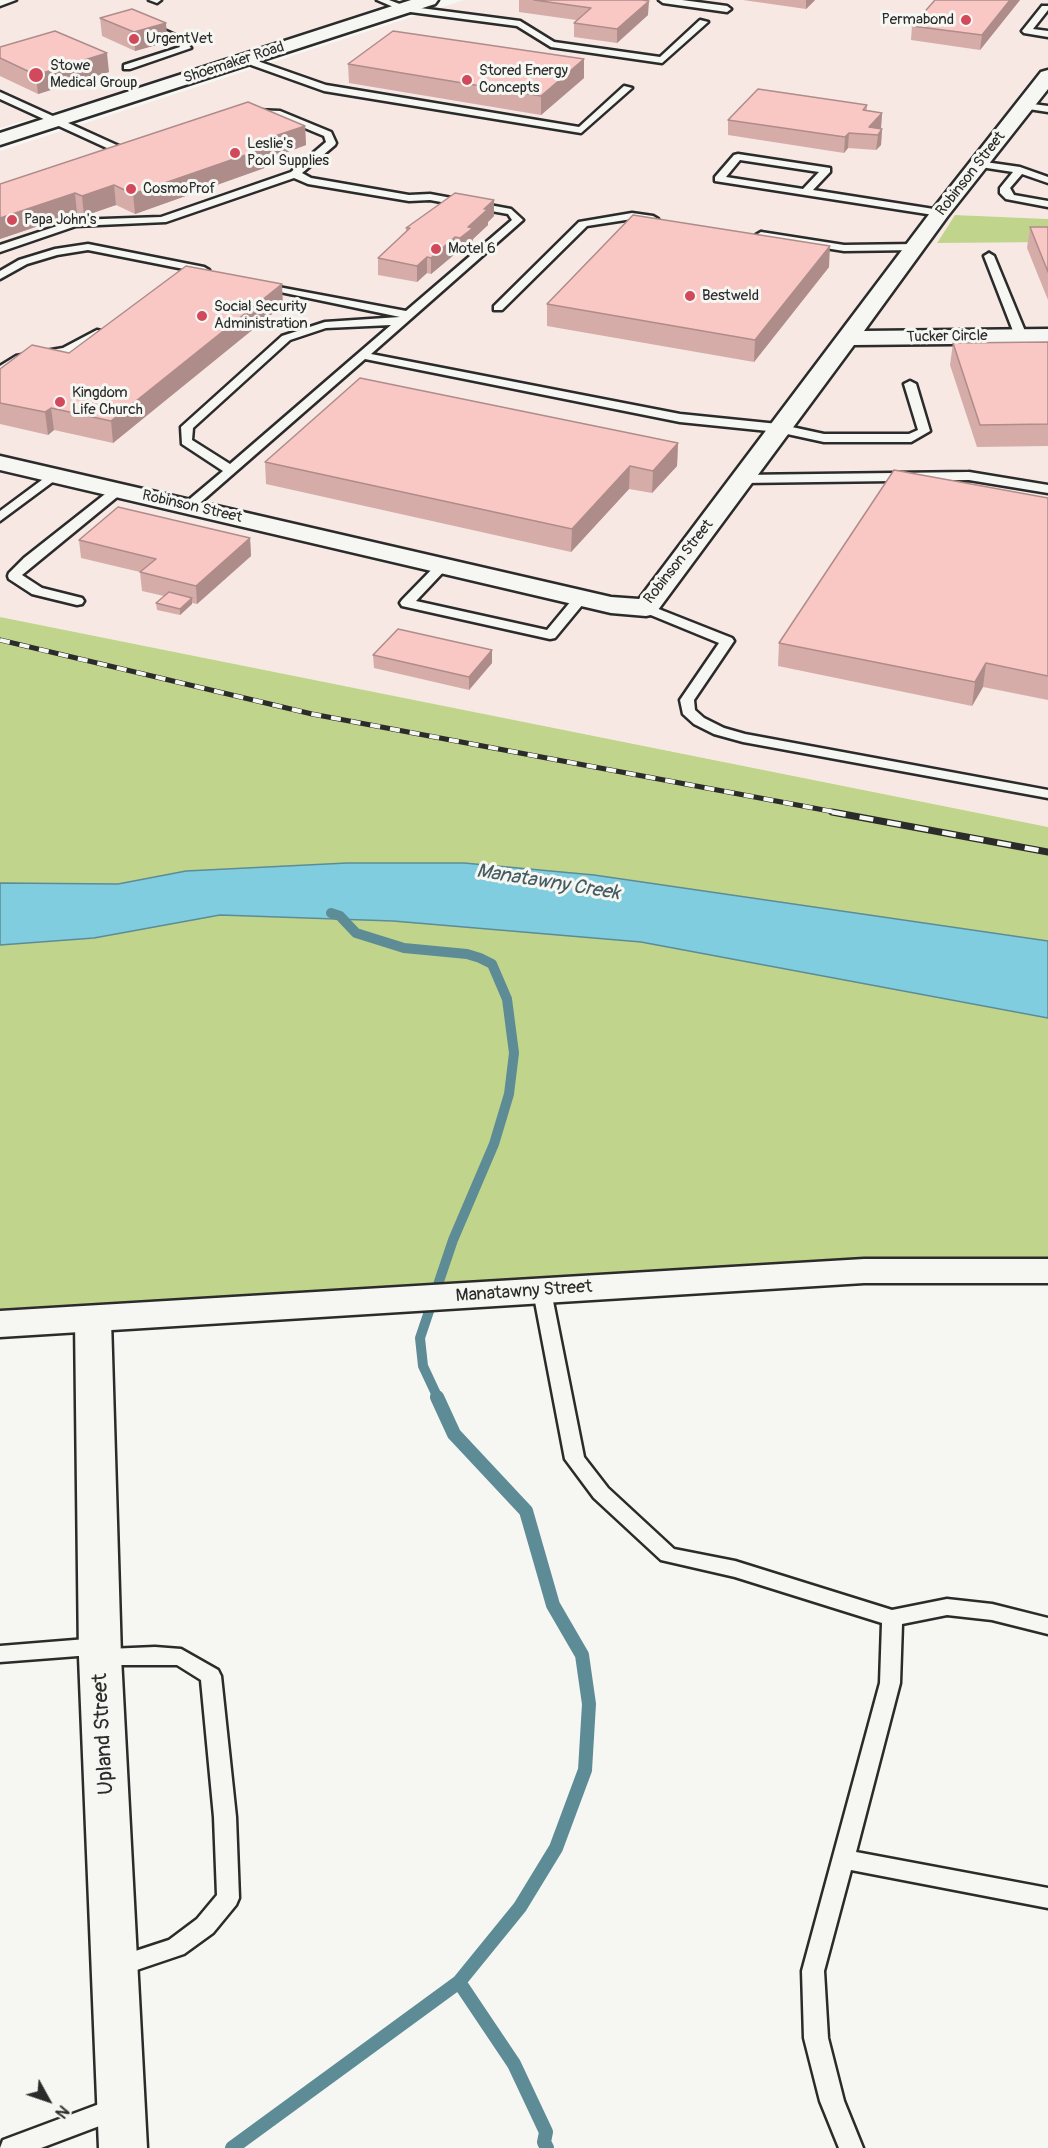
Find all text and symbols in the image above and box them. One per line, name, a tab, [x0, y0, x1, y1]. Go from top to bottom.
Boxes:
place label: Permabond	[882, 11, 954, 29]
marker: Permabond	[959, 13, 973, 27]
place label: UrgentVet	[146, 30, 213, 48]
marker: UrgentVet	[127, 32, 141, 46]
street label: Shoemaker Road	[181, 38, 287, 88]
place label: Stowe Medical Group	[50, 57, 137, 92]
place label: Stored Energy Concepts	[479, 62, 568, 97]
marker: Stowe Medical Group	[27, 66, 45, 84]
marker: Stored Energy Concepts	[460, 73, 474, 87]
street label: Robinson Street	[933, 128, 1009, 220]
place label: Leslie's Pool Supplies	[247, 135, 329, 170]
marker: Leslie's Pool Supplies	[228, 146, 242, 160]
place label: CosmoProf	[143, 180, 216, 198]
marker: CosmoProf	[124, 182, 138, 196]
place label: Papa John's	[24, 211, 96, 229]
marker: Papa John's	[5, 213, 19, 227]
place label: Motel 6	[448, 240, 496, 258]
marker: Motel 6	[429, 242, 443, 256]
place label: Bestweld	[702, 287, 759, 305]
marker: Bestweld	[683, 289, 697, 303]
place label: Social Security Administration	[214, 298, 308, 333]
marker: Social Security Administration	[195, 309, 209, 323]
street label: Tucker Circle	[906, 327, 988, 347]
place label: Kingdom Life Church	[72, 384, 143, 419]
marker: Kingdom Life Church	[53, 395, 67, 409]
street label: Robinson Street	[140, 487, 244, 527]
street label: Robinson Street	[641, 516, 717, 608]
water label: Manatawny Creek	[475, 860, 621, 906]
street label: Manatawny Street	[455, 1276, 593, 1308]
street label: Upland Street	[88, 1673, 120, 1795]
north arrow	[18, 2070, 78, 2130]
text: N	[51, 2101, 73, 2122]

